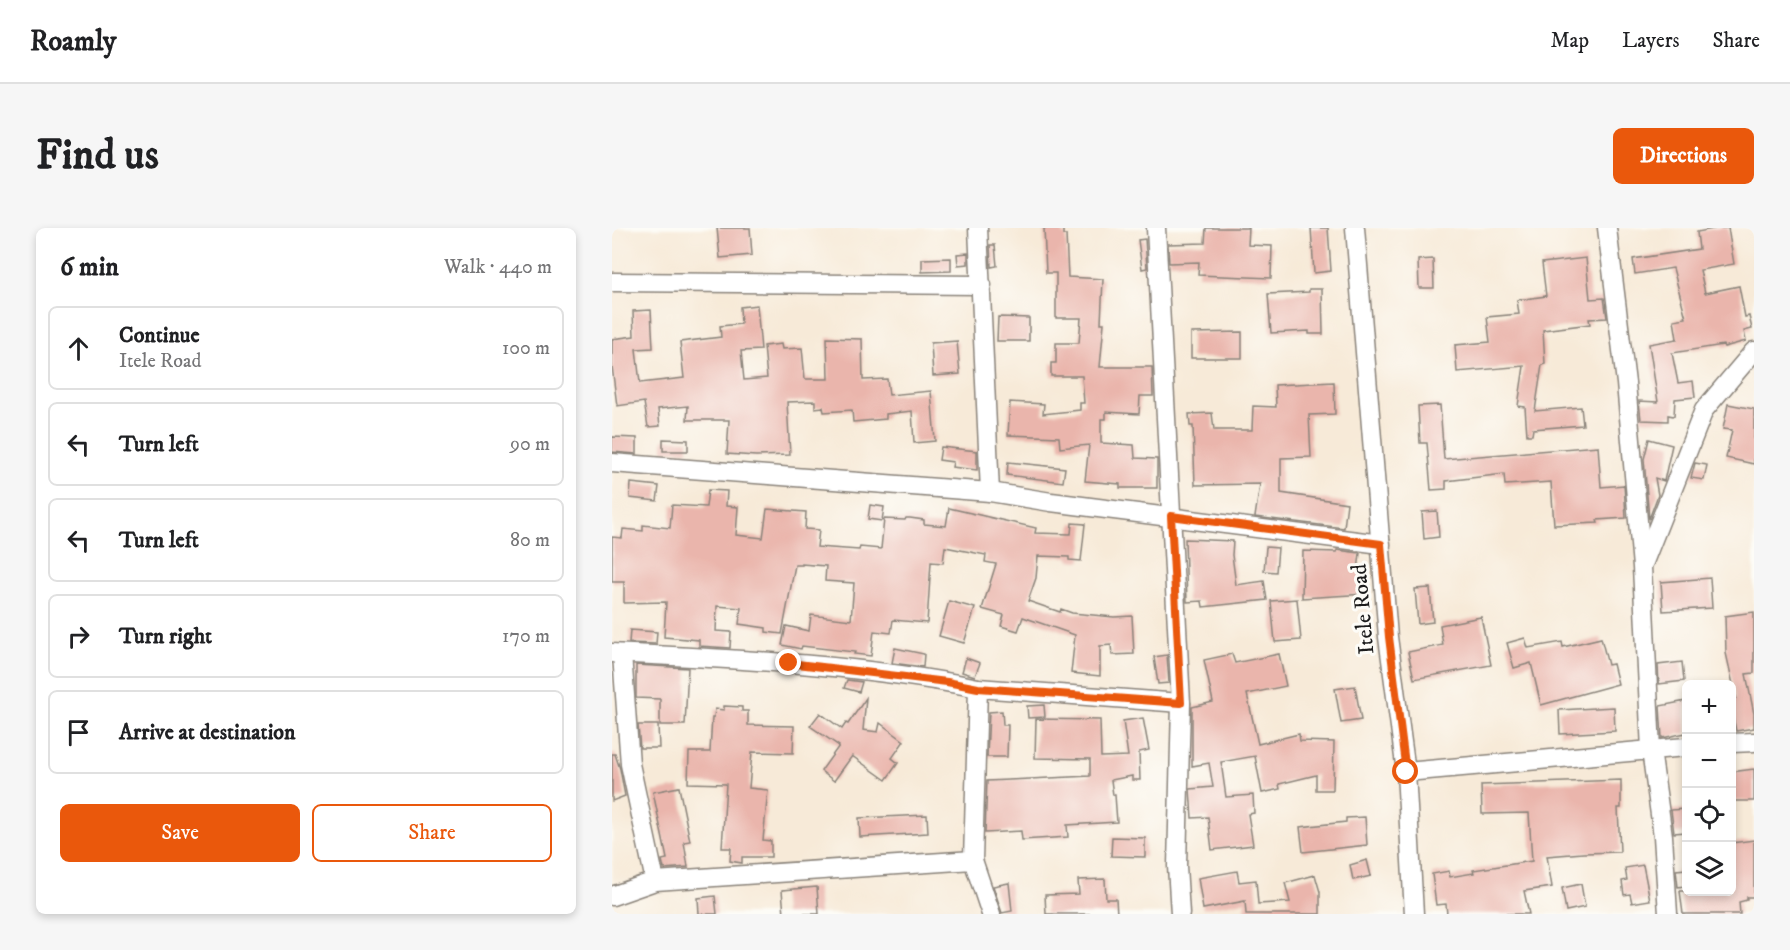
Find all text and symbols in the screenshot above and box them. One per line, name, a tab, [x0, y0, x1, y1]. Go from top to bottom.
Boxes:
text: Roamly	[30, 24, 116, 59]
text: Map	[1550, 28, 1589, 54]
text: Layers	[1622, 28, 1680, 54]
text: Share	[1713, 28, 1760, 54]
button: Directions	[1613, 128, 1754, 184]
text: Find us	[36, 130, 159, 182]
text: 6 min	[60, 251, 119, 284]
text: Walk · 440 m	[444, 255, 552, 280]
text: Continue	[119, 322, 200, 349]
icon: ahead	[62, 332, 95, 365]
text: 100 m	[502, 336, 550, 361]
text: Itele Road	[119, 349, 202, 374]
icon: left	[62, 428, 95, 461]
text: Turn left	[119, 431, 199, 458]
text: 90 m	[510, 432, 550, 457]
icon: left	[62, 524, 95, 557]
text: Turn left	[119, 527, 199, 554]
text: 80 m	[510, 528, 550, 553]
street label: Itele Road	[1346, 563, 1380, 655]
icon: right	[62, 620, 95, 653]
text: Turn right	[119, 623, 212, 650]
text: 170 m	[502, 624, 550, 649]
route end	[775, 649, 801, 675]
map controls	[1682, 680, 1736, 896]
button: +	[1682, 680, 1736, 734]
icon: arrive	[62, 716, 95, 749]
text: Arrive at destination	[119, 719, 296, 746]
button: −	[1682, 734, 1736, 788]
route start	[1392, 758, 1418, 784]
button: locate	[1682, 788, 1736, 842]
button: Save	[60, 804, 300, 862]
button: Share	[312, 804, 552, 862]
button: layers	[1682, 842, 1736, 896]

